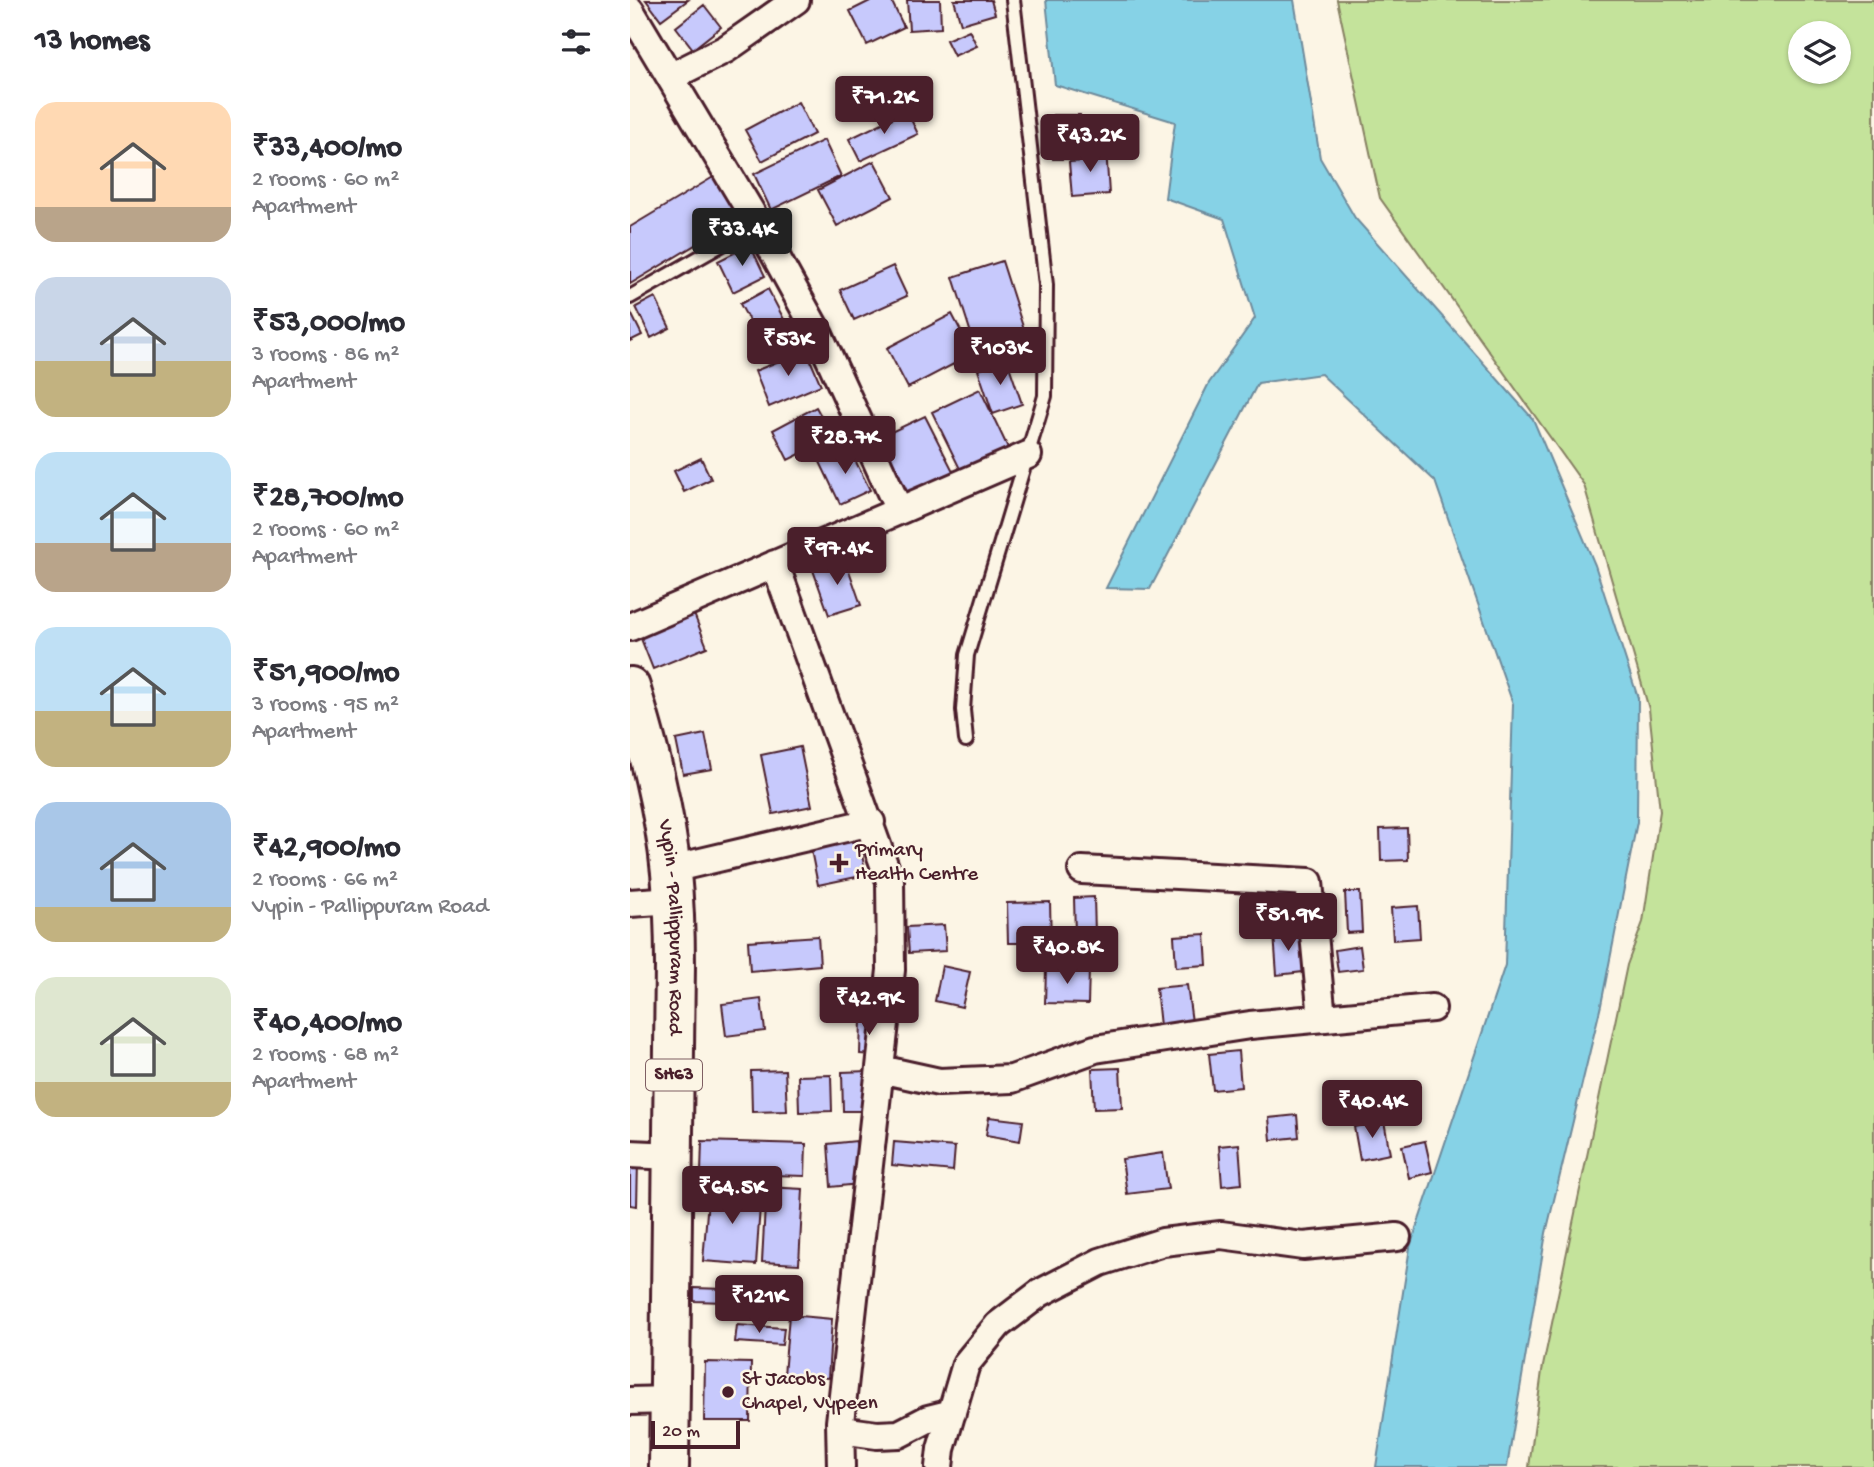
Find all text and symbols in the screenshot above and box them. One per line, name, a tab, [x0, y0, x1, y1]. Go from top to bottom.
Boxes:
map controls	[1788, 21, 1851, 84]
button: layers	[1788, 21, 1851, 84]
icon: filters	[557, 23, 595, 61]
text: 13 homes	[35, 25, 149, 60]
pin: ₹71.2K	[827, 76, 941, 136]
text: ₹71.2K	[851, 85, 917, 112]
pin: ₹43.2K	[1033, 114, 1147, 174]
text: ₹43.2K	[1056, 123, 1124, 150]
icon: home	[91, 130, 175, 214]
text: ₹33,400/mo	[252, 132, 402, 167]
text: 2 rooms · 60 m²	[252, 167, 399, 194]
text: Apartment	[252, 194, 356, 221]
pin: ₹33.4K	[685, 208, 799, 268]
text: ₹33.4K	[708, 217, 776, 244]
icon: home	[91, 305, 175, 389]
text: ₹53,000/mo	[252, 307, 405, 342]
pin: ₹53K	[747, 318, 829, 378]
text: ₹53K	[763, 327, 813, 354]
pin: ₹103K	[951, 328, 1049, 387]
text: ₹103K	[970, 336, 1030, 363]
text: 3 rooms · 86 m²	[252, 342, 399, 369]
text: Apartment	[252, 369, 356, 396]
pin: ₹28.7K	[788, 416, 902, 476]
text: ₹28.7K	[811, 425, 879, 452]
icon: home	[91, 480, 175, 564]
text: ₹28,700/mo	[252, 482, 403, 517]
text: 2 rooms · 60 m²	[252, 517, 399, 544]
pin: ₹97.4K	[780, 528, 894, 587]
text: ₹97.4K	[803, 536, 871, 563]
text: Apartment	[252, 544, 356, 571]
icon: home	[91, 655, 175, 739]
text: ₹51,900/mo	[252, 657, 400, 692]
text: 3 rooms · 95 m²	[252, 692, 399, 719]
text: Apartment	[252, 719, 356, 746]
street label: Vypin - Pallippuram Road	[651, 817, 688, 1037]
icon: home	[91, 830, 175, 914]
text: ₹42,900/mo	[252, 832, 401, 867]
place label: Primary Health Centre	[854, 839, 979, 888]
marker: Primary Health Centre	[829, 853, 849, 873]
text: 2 rooms · 66 m²	[252, 867, 398, 894]
text: Vypin - Pallippuram Road	[252, 894, 488, 921]
pin: ₹51.9K	[1231, 894, 1345, 953]
text: ₹51.9K	[1255, 902, 1321, 929]
pin: ₹40.8K	[1010, 926, 1124, 986]
text: ₹40.8K	[1032, 935, 1102, 962]
pin: ₹42.9K	[812, 978, 926, 1037]
text: ₹42.9K	[836, 986, 902, 1013]
icon: home	[91, 1005, 175, 1089]
text: ₹40,400/mo	[252, 1007, 402, 1042]
text: 2 rooms · 68 m²	[252, 1042, 399, 1069]
road number: SH63	[646, 1060, 702, 1091]
text: Apartment	[252, 1069, 356, 1096]
pin: ₹40.4K	[1315, 1080, 1429, 1140]
text: ₹40.4K	[1338, 1089, 1406, 1116]
pin: ₹64.5K	[675, 1166, 789, 1226]
text: ₹64.5K	[698, 1175, 766, 1202]
pin: ₹121K	[710, 1276, 808, 1335]
text: ₹121K	[731, 1284, 787, 1311]
place label: St Jacobs Chapel, Vypeen	[742, 1368, 878, 1417]
marker: St Jacobs Chapel, Vypeen	[720, 1384, 736, 1400]
scale bar	[651, 1418, 740, 1450]
text: 20 m	[662, 1421, 700, 1444]

